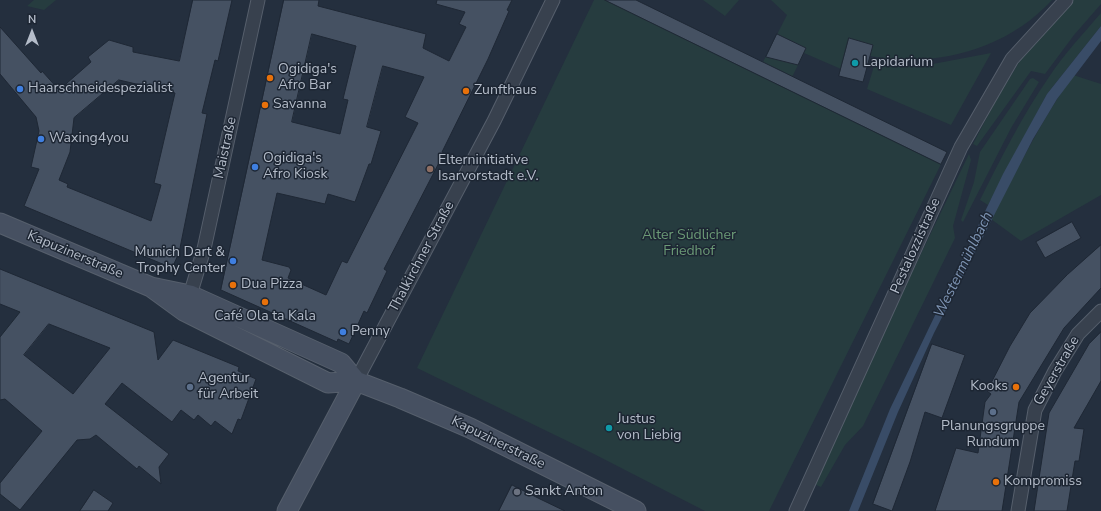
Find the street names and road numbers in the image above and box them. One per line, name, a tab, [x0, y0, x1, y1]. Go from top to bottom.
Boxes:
street label: Maistraße	[211, 116, 241, 180]
street label: Pestalozzistraße	[887, 196, 945, 296]
street label: Thalkirchner Straße	[386, 199, 458, 315]
street label: Kapuzinerstraße	[25, 227, 125, 283]
street label: Geyerstraße	[1030, 333, 1084, 409]
street label: Kapuzinerstraße	[448, 413, 548, 473]

